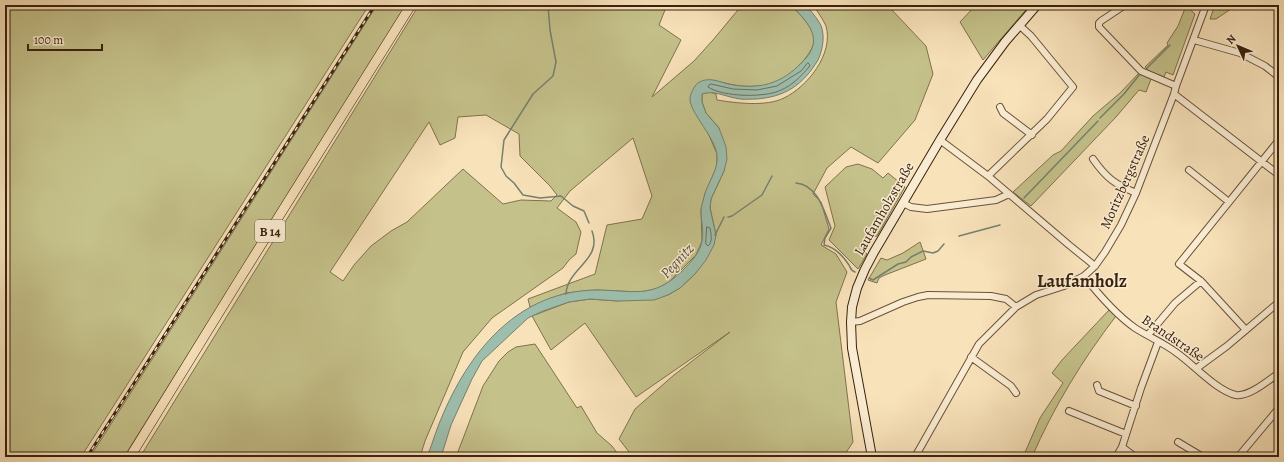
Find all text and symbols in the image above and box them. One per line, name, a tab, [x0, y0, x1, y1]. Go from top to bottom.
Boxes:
scale bar	[28, 26, 102, 52]
north arrow	[1218, 26, 1258, 66]
text: N	[1223, 31, 1239, 47]
text: 100 m	[34, 32, 63, 48]
street label: Moritzbergstraße	[1096, 132, 1154, 232]
street label: Laufamholzstraße	[850, 159, 918, 259]
road number: B 14	[255, 220, 285, 242]
water label: Pegnitz	[656, 239, 698, 283]
district label: Laufamholz	[1037, 269, 1127, 293]
street label: Brandstraße	[1138, 310, 1208, 366]

